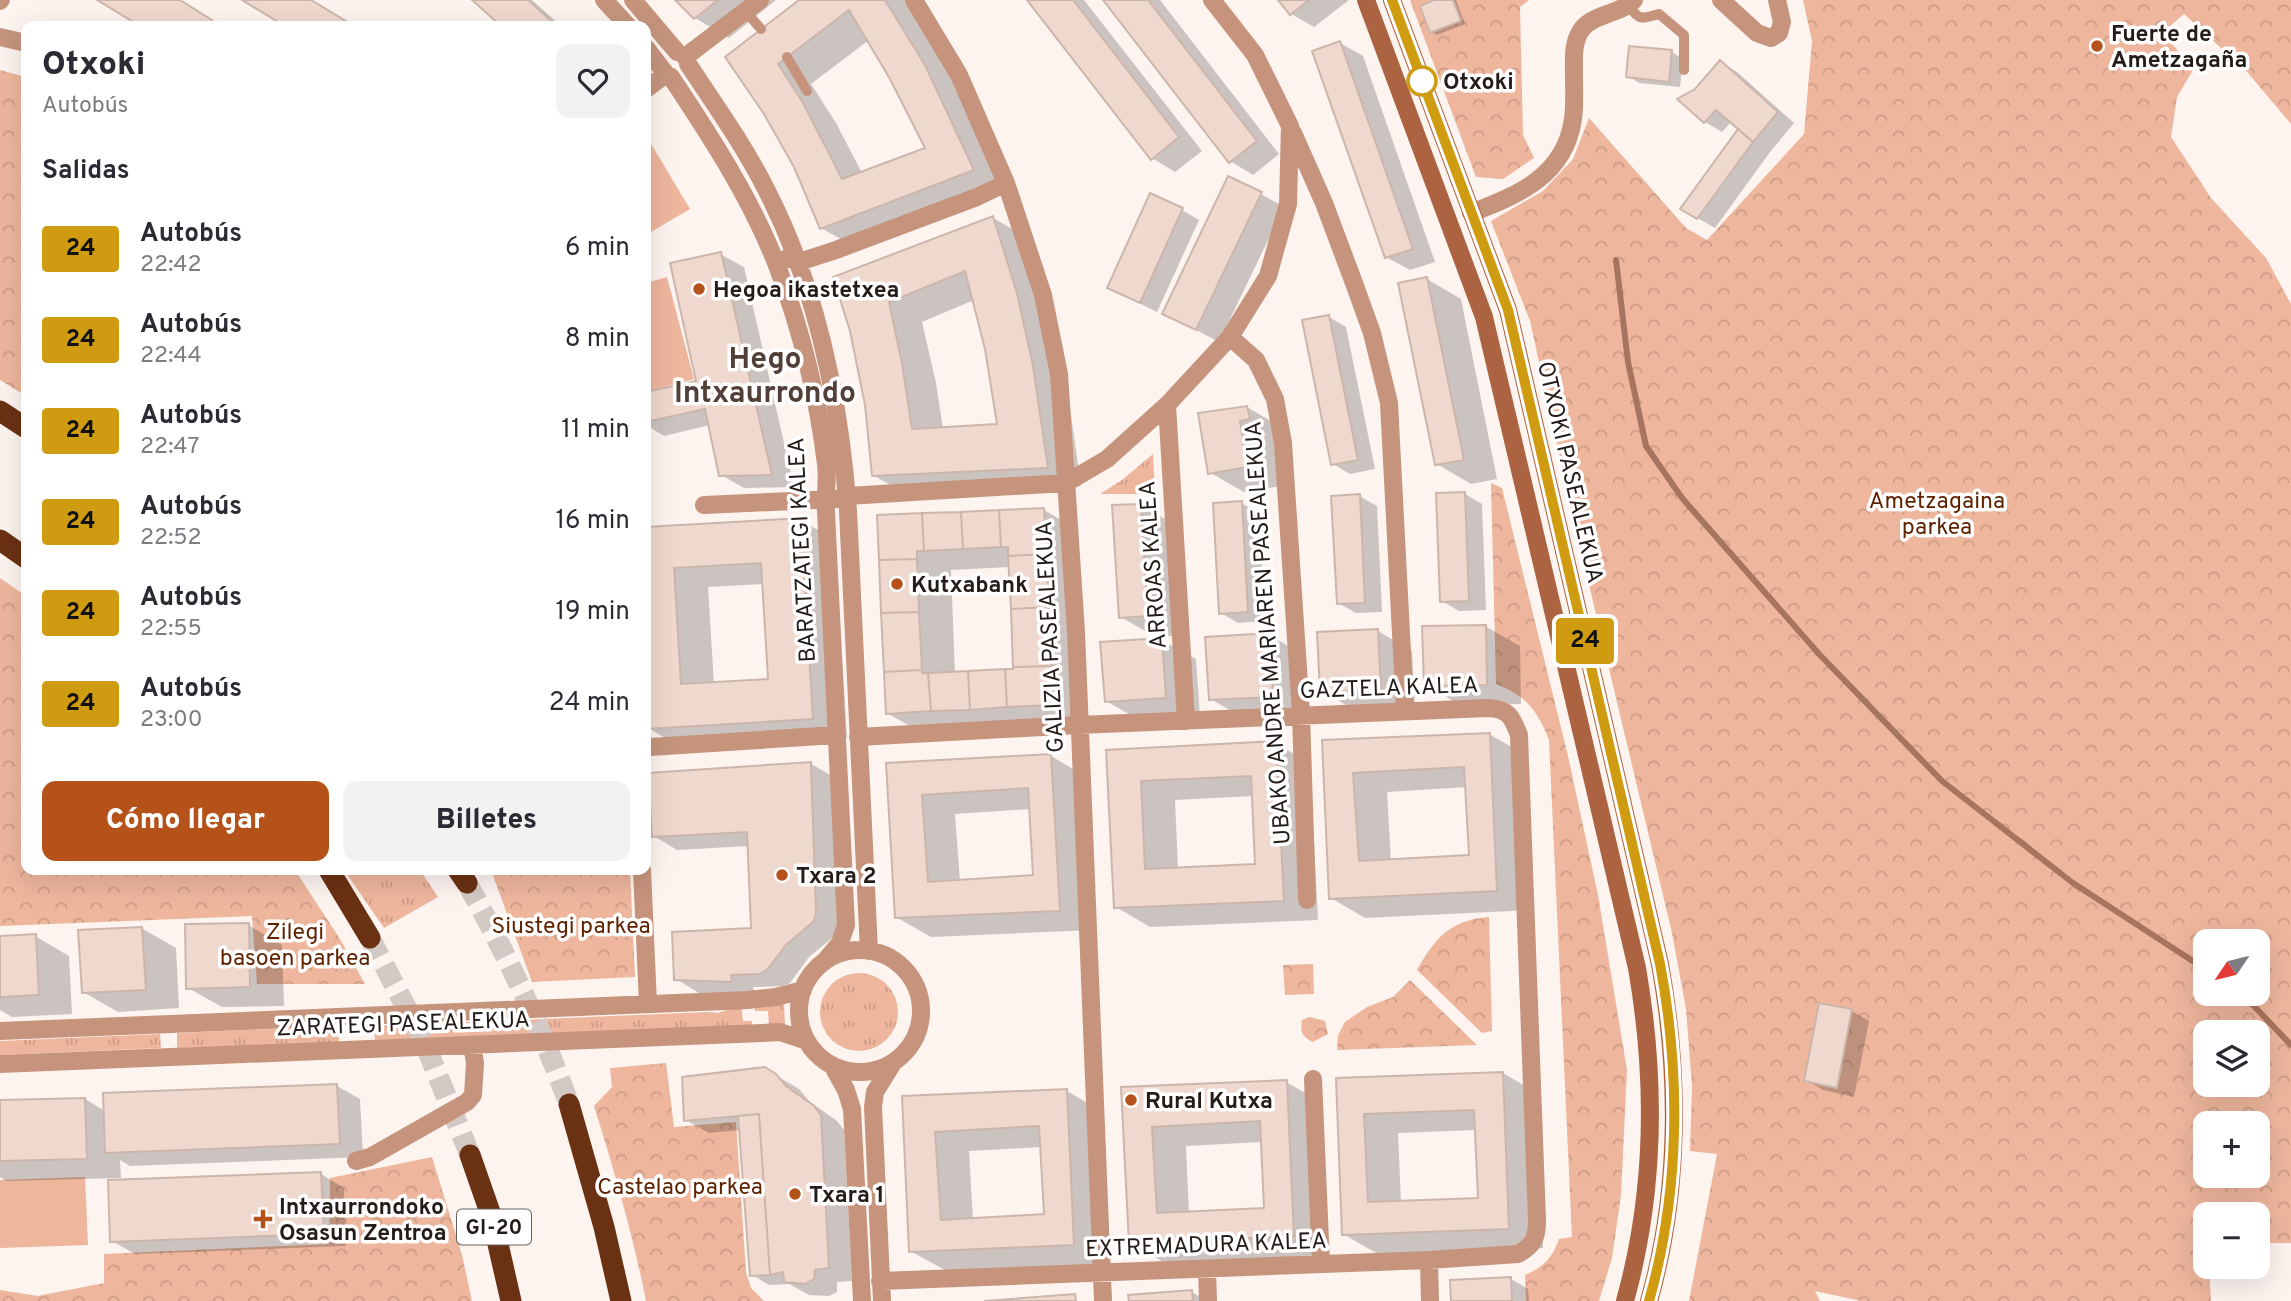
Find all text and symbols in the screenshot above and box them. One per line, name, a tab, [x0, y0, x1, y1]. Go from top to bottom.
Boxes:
place label: Fuerte de Ametzagaña	[2111, 21, 2247, 76]
marker: Fuerte de Ametzagaña	[2089, 38, 2105, 54]
button: heart	[556, 44, 630, 118]
text: Otxoki	[42, 45, 145, 87]
marker: Otxoki	[1407, 66, 1437, 96]
place label: Otxoki	[1443, 69, 1514, 98]
text: Autobús	[42, 92, 128, 121]
text: Salidas	[42, 155, 130, 188]
text: Autobús	[140, 218, 242, 251]
text: 6 min	[565, 232, 630, 265]
text: 24	[65, 234, 96, 264]
text: 22:42	[140, 251, 202, 280]
place label: Hegoa ikastetxea	[713, 277, 899, 306]
marker: Hegoa ikastetxea	[691, 281, 707, 297]
text: Autobús	[140, 309, 242, 342]
text: 8 min	[565, 323, 630, 356]
text: 24	[65, 325, 96, 355]
text: 22:44	[140, 342, 202, 371]
district label: Hego Intxaurrondo	[674, 342, 856, 413]
street label: OTXOKI PASEALEKUA	[1529, 359, 1608, 586]
text: Autobús	[140, 400, 242, 433]
text: 11 min	[561, 414, 630, 447]
text: 24	[65, 416, 96, 446]
street label: UBAKO ANDRE MARIAREN PASEALEKUA	[1240, 420, 1299, 846]
text: 22:47	[140, 433, 199, 462]
street label: BARATZATEGI KALEA	[783, 437, 824, 663]
street label: ARROAS KALEA	[1134, 480, 1175, 650]
park label: Ametzagaina parkea	[1869, 488, 2005, 543]
text: Autobús	[140, 491, 242, 524]
text: 16 min	[555, 505, 630, 538]
text: 24	[65, 507, 96, 537]
street label: GALIZIA PASEALEKUA	[1031, 520, 1072, 753]
text: 22:52	[140, 524, 202, 553]
place label: Kutxabank	[911, 572, 1028, 601]
marker: Kutxabank	[889, 576, 905, 592]
text: Autobús	[140, 582, 242, 615]
text: 19 min	[555, 596, 630, 629]
text: 24	[65, 598, 96, 628]
text: 22:55	[140, 615, 202, 644]
line badge: 24	[1554, 618, 1616, 664]
text: 24	[1570, 626, 1600, 656]
street label: GAZTELA KALEA	[1299, 672, 1479, 707]
text: Autobús	[140, 673, 242, 706]
text: 24 min	[549, 687, 630, 720]
text: 24	[65, 689, 96, 719]
text: 23:00	[140, 706, 202, 735]
button: Cómo llegar	[42, 781, 329, 861]
button: Billetes	[343, 781, 630, 861]
place label: Txara 2	[796, 863, 877, 892]
marker: Txara 2	[774, 867, 790, 883]
park label: Siustegi parkea	[492, 913, 651, 942]
park label: Zilegi basoen parkea	[220, 919, 370, 974]
north arrow	[2193, 929, 2270, 1006]
map controls	[2193, 929, 2270, 1279]
street label: ZARATEGI PASEALEKUA	[276, 1007, 530, 1044]
button: layers	[2193, 1020, 2270, 1097]
place label: Rural Kutxa	[1145, 1088, 1273, 1117]
marker: Rural Kutxa	[1123, 1092, 1139, 1108]
button: +	[2193, 1111, 2270, 1188]
park label: Castelao parkea	[597, 1174, 763, 1203]
place label: Txara 1	[809, 1182, 885, 1211]
marker: Txara 1	[787, 1186, 803, 1202]
place label: Intxaurrondoko Osasun Zentroa	[279, 1194, 447, 1249]
button: −	[2193, 1202, 2270, 1279]
marker: Intxaurrondoko Osasun Zentroa	[253, 1209, 273, 1229]
road number: GI-20	[457, 1210, 531, 1244]
street label: EXTREMADURA KALEA	[1085, 1228, 1327, 1265]

